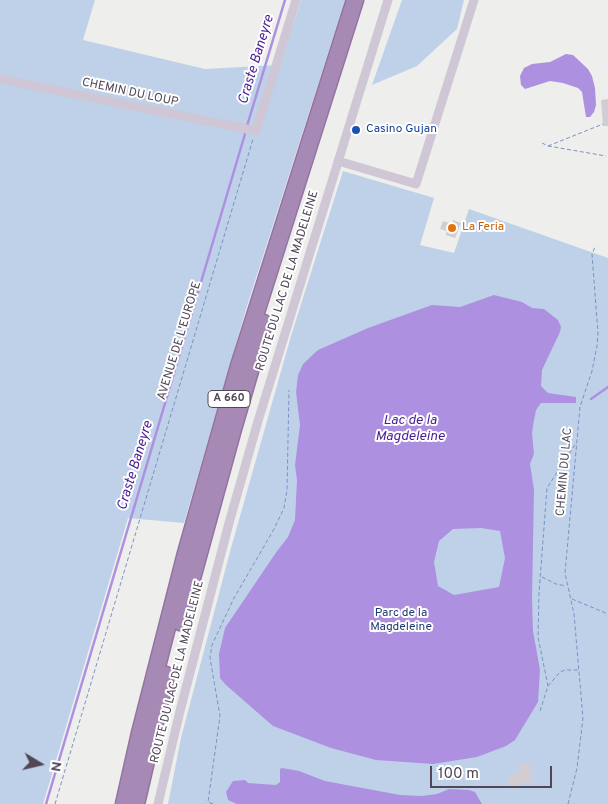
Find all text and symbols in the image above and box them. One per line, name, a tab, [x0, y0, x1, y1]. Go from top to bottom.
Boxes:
water label: Craste Baneyre	[235, 13, 279, 107]
street label: CHEMIN DU LOUP	[81, 76, 179, 110]
place label: Casino Gujan	[366, 123, 437, 137]
marker: Casino Gujan	[350, 124, 362, 136]
street label: ROUTE DU LAC DE LA MADELEINE	[254, 189, 322, 373]
place label: La Feria	[462, 221, 504, 235]
marker: La Feria	[446, 222, 458, 234]
street label: AVENUE DE L'EUROPE	[155, 280, 205, 402]
road number: A 660	[208, 390, 250, 408]
water label: Lac de la Magdeleine	[375, 413, 445, 446]
water label: Craste Baneyre	[114, 419, 158, 513]
street label: CHEMIN DU LAC	[554, 427, 576, 517]
street label: ROUTE DU LAC DE LA MADELEINE	[148, 579, 208, 765]
park label: Parc de la Magdeleine	[370, 607, 432, 635]
north arrow	[15, 739, 65, 789]
scale bar	[433, 756, 556, 788]
text: N	[46, 760, 64, 773]
text: 100 m	[438, 765, 479, 784]

